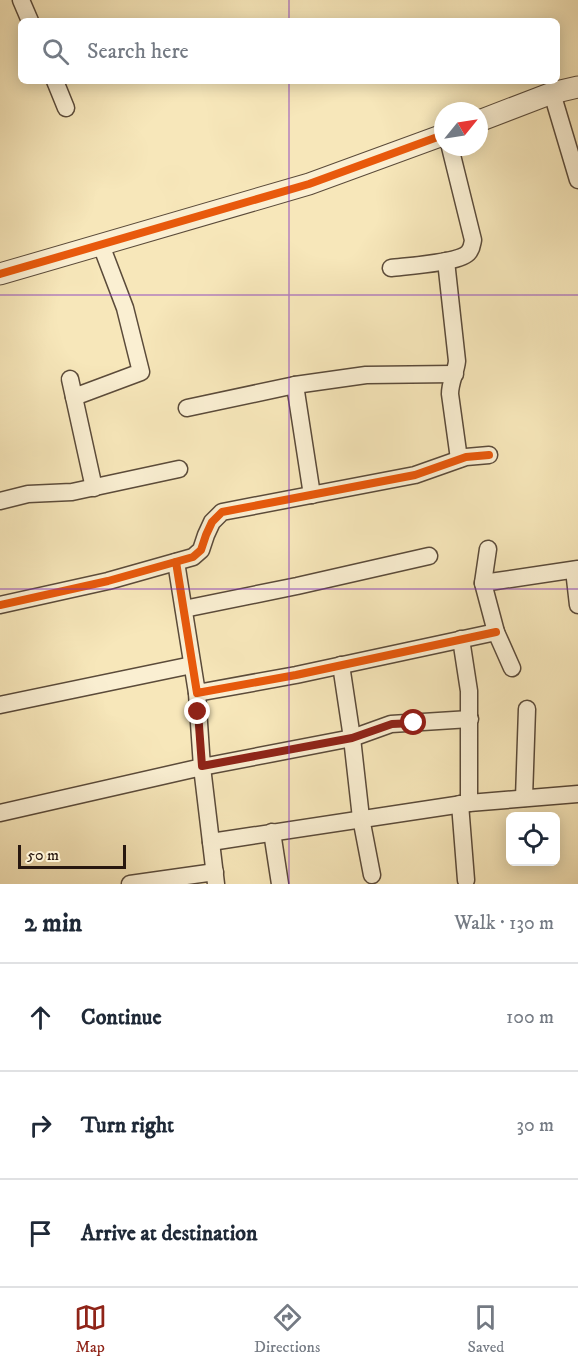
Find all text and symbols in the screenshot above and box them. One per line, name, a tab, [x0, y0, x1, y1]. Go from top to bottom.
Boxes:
search box	[18, 18, 560, 84]
icon: search	[39, 35, 72, 68]
text: Search here	[87, 38, 189, 65]
north arrow	[434, 102, 488, 156]
route end	[184, 698, 210, 724]
route start	[400, 709, 426, 735]
map controls	[506, 812, 560, 866]
button: locate	[506, 812, 560, 866]
scale bar	[18, 842, 126, 870]
text: 50 m	[27, 845, 59, 865]
text: 2 min	[24, 907, 82, 940]
text: Walk · 130 m	[454, 911, 554, 936]
icon: ahead	[24, 1001, 57, 1034]
text: Continue	[81, 1004, 162, 1031]
text: 100 m	[506, 1005, 554, 1030]
icon: right	[24, 1109, 57, 1142]
text: Turn right	[81, 1112, 174, 1139]
text: 30 m	[516, 1113, 554, 1138]
icon: arrive	[24, 1217, 57, 1250]
text: Arrive at destination	[81, 1220, 258, 1247]
tab: Map	[74, 1301, 107, 1357]
tab: Directions	[254, 1301, 320, 1357]
tab: Saved	[468, 1301, 504, 1357]

